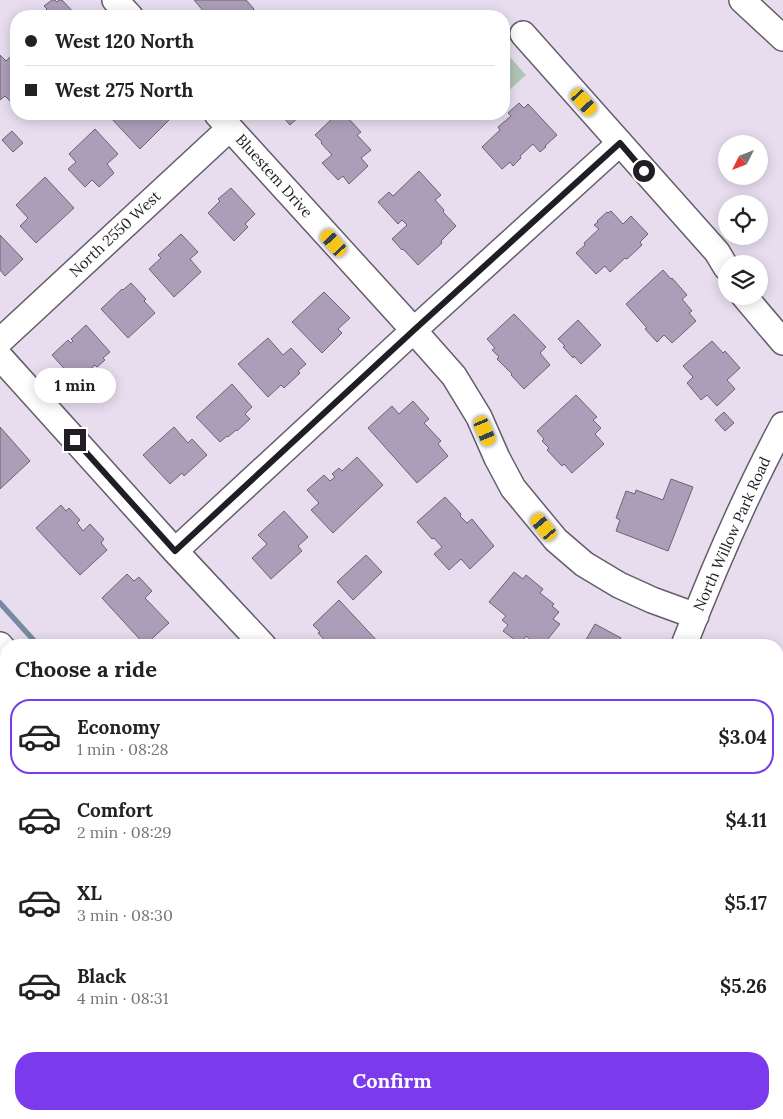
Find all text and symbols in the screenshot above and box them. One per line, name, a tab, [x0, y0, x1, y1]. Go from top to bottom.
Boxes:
text: West 120 North	[55, 29, 194, 53]
text: West 275 North	[55, 78, 193, 102]
car	[568, 86, 599, 118]
street label: Bluestem Drive	[232, 130, 317, 221]
north arrow	[718, 135, 768, 185]
map controls	[718, 135, 768, 305]
route start	[633, 160, 655, 182]
street label: North 2550 West	[65, 186, 165, 281]
button: locate	[718, 195, 768, 245]
car	[318, 227, 349, 259]
button: layers	[718, 255, 768, 305]
callout: 1 min	[34, 368, 116, 402]
text: 1 min	[55, 375, 95, 395]
car	[472, 414, 497, 448]
route end	[64, 429, 86, 451]
street label: North Willow Park Road	[689, 454, 774, 614]
car	[528, 511, 559, 543]
text: Choose a ride	[15, 655, 157, 683]
icon: car	[17, 714, 62, 759]
text: Economy	[77, 715, 160, 739]
text: $3.04	[719, 725, 767, 749]
text: 1 min · 08:28	[77, 739, 168, 759]
icon: car	[17, 797, 62, 842]
text: Comfort	[77, 798, 153, 822]
text: $4.11	[726, 808, 767, 832]
text: 2 min · 08:29	[77, 822, 172, 842]
icon: car	[17, 880, 62, 925]
text: XL	[77, 881, 102, 905]
text: $5.17	[725, 891, 767, 915]
text: 3 min · 08:30	[77, 905, 173, 925]
icon: car	[17, 963, 62, 1008]
text: Black	[77, 964, 126, 988]
text: $5.26	[720, 974, 767, 998]
text: 4 min · 08:31	[77, 988, 168, 1008]
button: Confirm	[15, 1052, 769, 1110]

